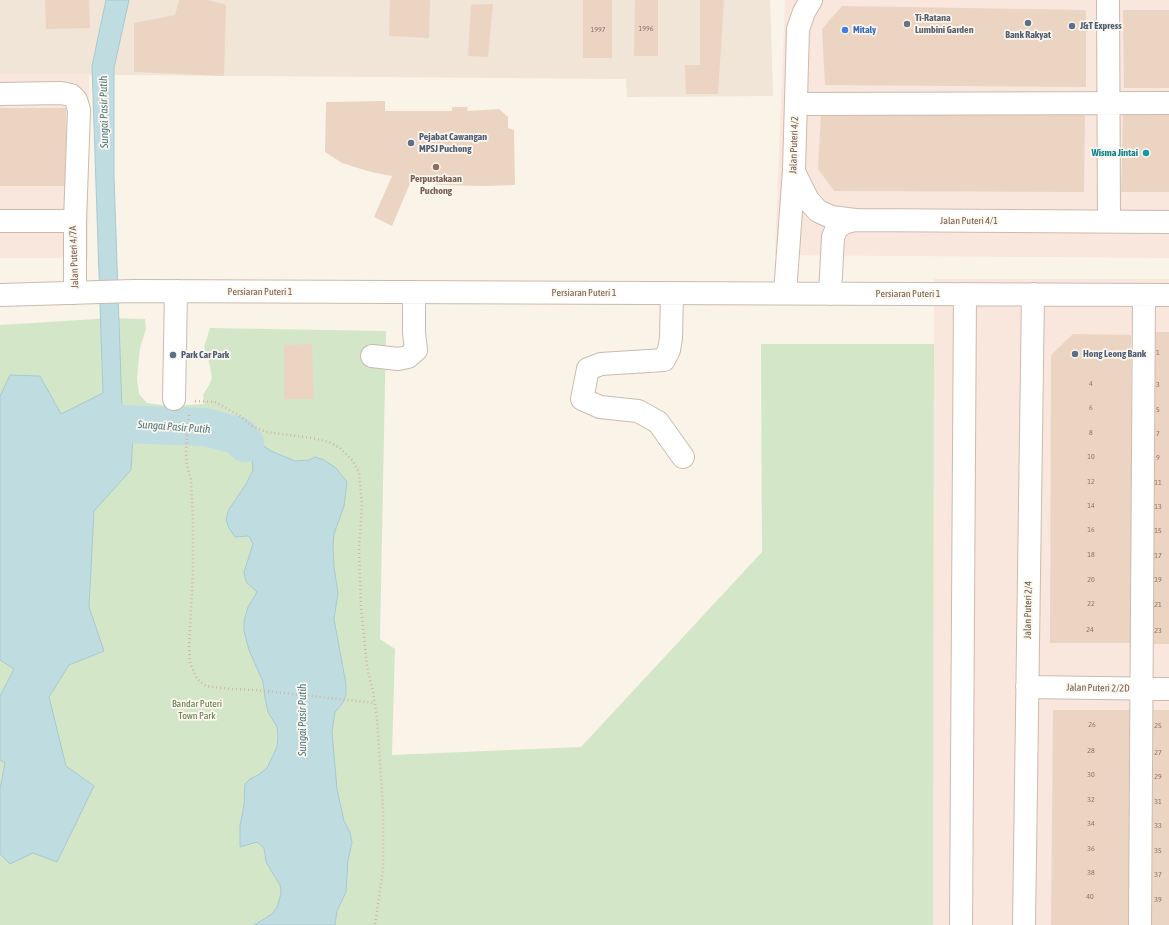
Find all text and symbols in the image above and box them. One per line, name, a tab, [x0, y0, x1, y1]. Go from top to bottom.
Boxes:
place label: Ti-Ratana Lumbini Garden	[915, 12, 973, 36]
marker: Bank Rakyat	[1023, 18, 1033, 28]
marker: Ti-Ratana Lumbini Garden	[902, 19, 912, 29]
place label: J&T Express	[1080, 20, 1122, 32]
marker: J&T Express	[1067, 21, 1077, 31]
house number: 1996	[638, 23, 654, 33]
house number: 1997	[590, 24, 606, 34]
place label: Mitaly	[853, 24, 876, 36]
marker: Mitaly	[840, 25, 850, 35]
place label: Bank Rakyat	[1005, 29, 1051, 41]
water label: Sungai Pasir Putih	[97, 76, 111, 148]
street label: Jalan Puteri 4/2	[787, 116, 801, 174]
place label: Pejabat Cawangan MPSJ Puchong	[419, 131, 487, 154]
marker: Pejabat Cawangan MPSJ Puchong	[406, 138, 416, 148]
place label: Wisma Jintai	[1092, 147, 1138, 159]
marker: Wisma Jintai	[1141, 148, 1151, 158]
marker: Perpustakaan Puchong	[431, 162, 441, 172]
place label: Perpustakaan Puchong	[410, 173, 462, 196]
street label: Jalan Puteri 4/1	[940, 215, 998, 227]
street label: Jalan Puteri 4/7A	[67, 225, 81, 289]
street label: Persiaran Puteri 1	[228, 286, 292, 298]
street label: Persiaran Puteri 1	[552, 287, 616, 299]
street label: Persiaran Puteri 1	[876, 288, 940, 300]
house number: 1	[1156, 347, 1160, 357]
place label: Hong Leong Bank	[1083, 348, 1146, 360]
place label: Park Car Park	[181, 349, 229, 361]
marker: Hong Leong Bank	[1070, 349, 1080, 359]
marker: Park Car Park	[168, 350, 178, 360]
house number: 4	[1089, 378, 1093, 388]
house number: 3	[1156, 379, 1160, 389]
house number: 6	[1089, 402, 1093, 412]
house number: 5	[1156, 404, 1160, 414]
water label: Sungai Pasir Putih	[137, 418, 211, 436]
house number: 8	[1089, 427, 1093, 437]
house number: 7	[1156, 428, 1160, 438]
house number: 10	[1087, 451, 1095, 461]
house number: 9	[1156, 452, 1160, 462]
house number: 12	[1087, 476, 1095, 486]
house number: 11	[1154, 477, 1162, 487]
house number: 14	[1087, 500, 1095, 510]
house number: 13	[1154, 501, 1162, 511]
house number: 16	[1087, 524, 1095, 534]
house number: 15	[1154, 525, 1162, 535]
house number: 18	[1087, 549, 1095, 559]
house number: 17	[1154, 550, 1162, 560]
house number: 20	[1087, 574, 1095, 584]
house number: 19	[1154, 574, 1162, 584]
street label: Jalan Puteri 2/4	[1021, 581, 1035, 639]
house number: 22	[1087, 598, 1095, 608]
house number: 21	[1154, 599, 1162, 609]
house number: 24	[1086, 624, 1094, 634]
house number: 23	[1154, 625, 1162, 635]
street label: Jalan Puteri 2/2D	[1066, 681, 1130, 695]
water label: Sungai Pasir Putih	[296, 684, 310, 756]
park label: Bandar Puteri Town Park	[172, 698, 222, 722]
house number: 26	[1088, 719, 1096, 729]
house number: 25	[1154, 720, 1162, 730]
house number: 28	[1087, 745, 1095, 755]
house number: 27	[1154, 747, 1162, 757]
house number: 30	[1087, 769, 1095, 779]
house number: 29	[1154, 771, 1162, 781]
house number: 32	[1087, 794, 1095, 804]
house number: 31	[1154, 796, 1162, 806]
house number: 34	[1087, 818, 1095, 828]
house number: 33	[1154, 820, 1162, 830]
house number: 36	[1087, 843, 1095, 853]
house number: 35	[1154, 845, 1162, 855]
house number: 38	[1087, 867, 1095, 877]
house number: 37	[1154, 869, 1162, 879]
house number: 40	[1086, 891, 1094, 901]
house number: 39	[1154, 894, 1162, 904]

